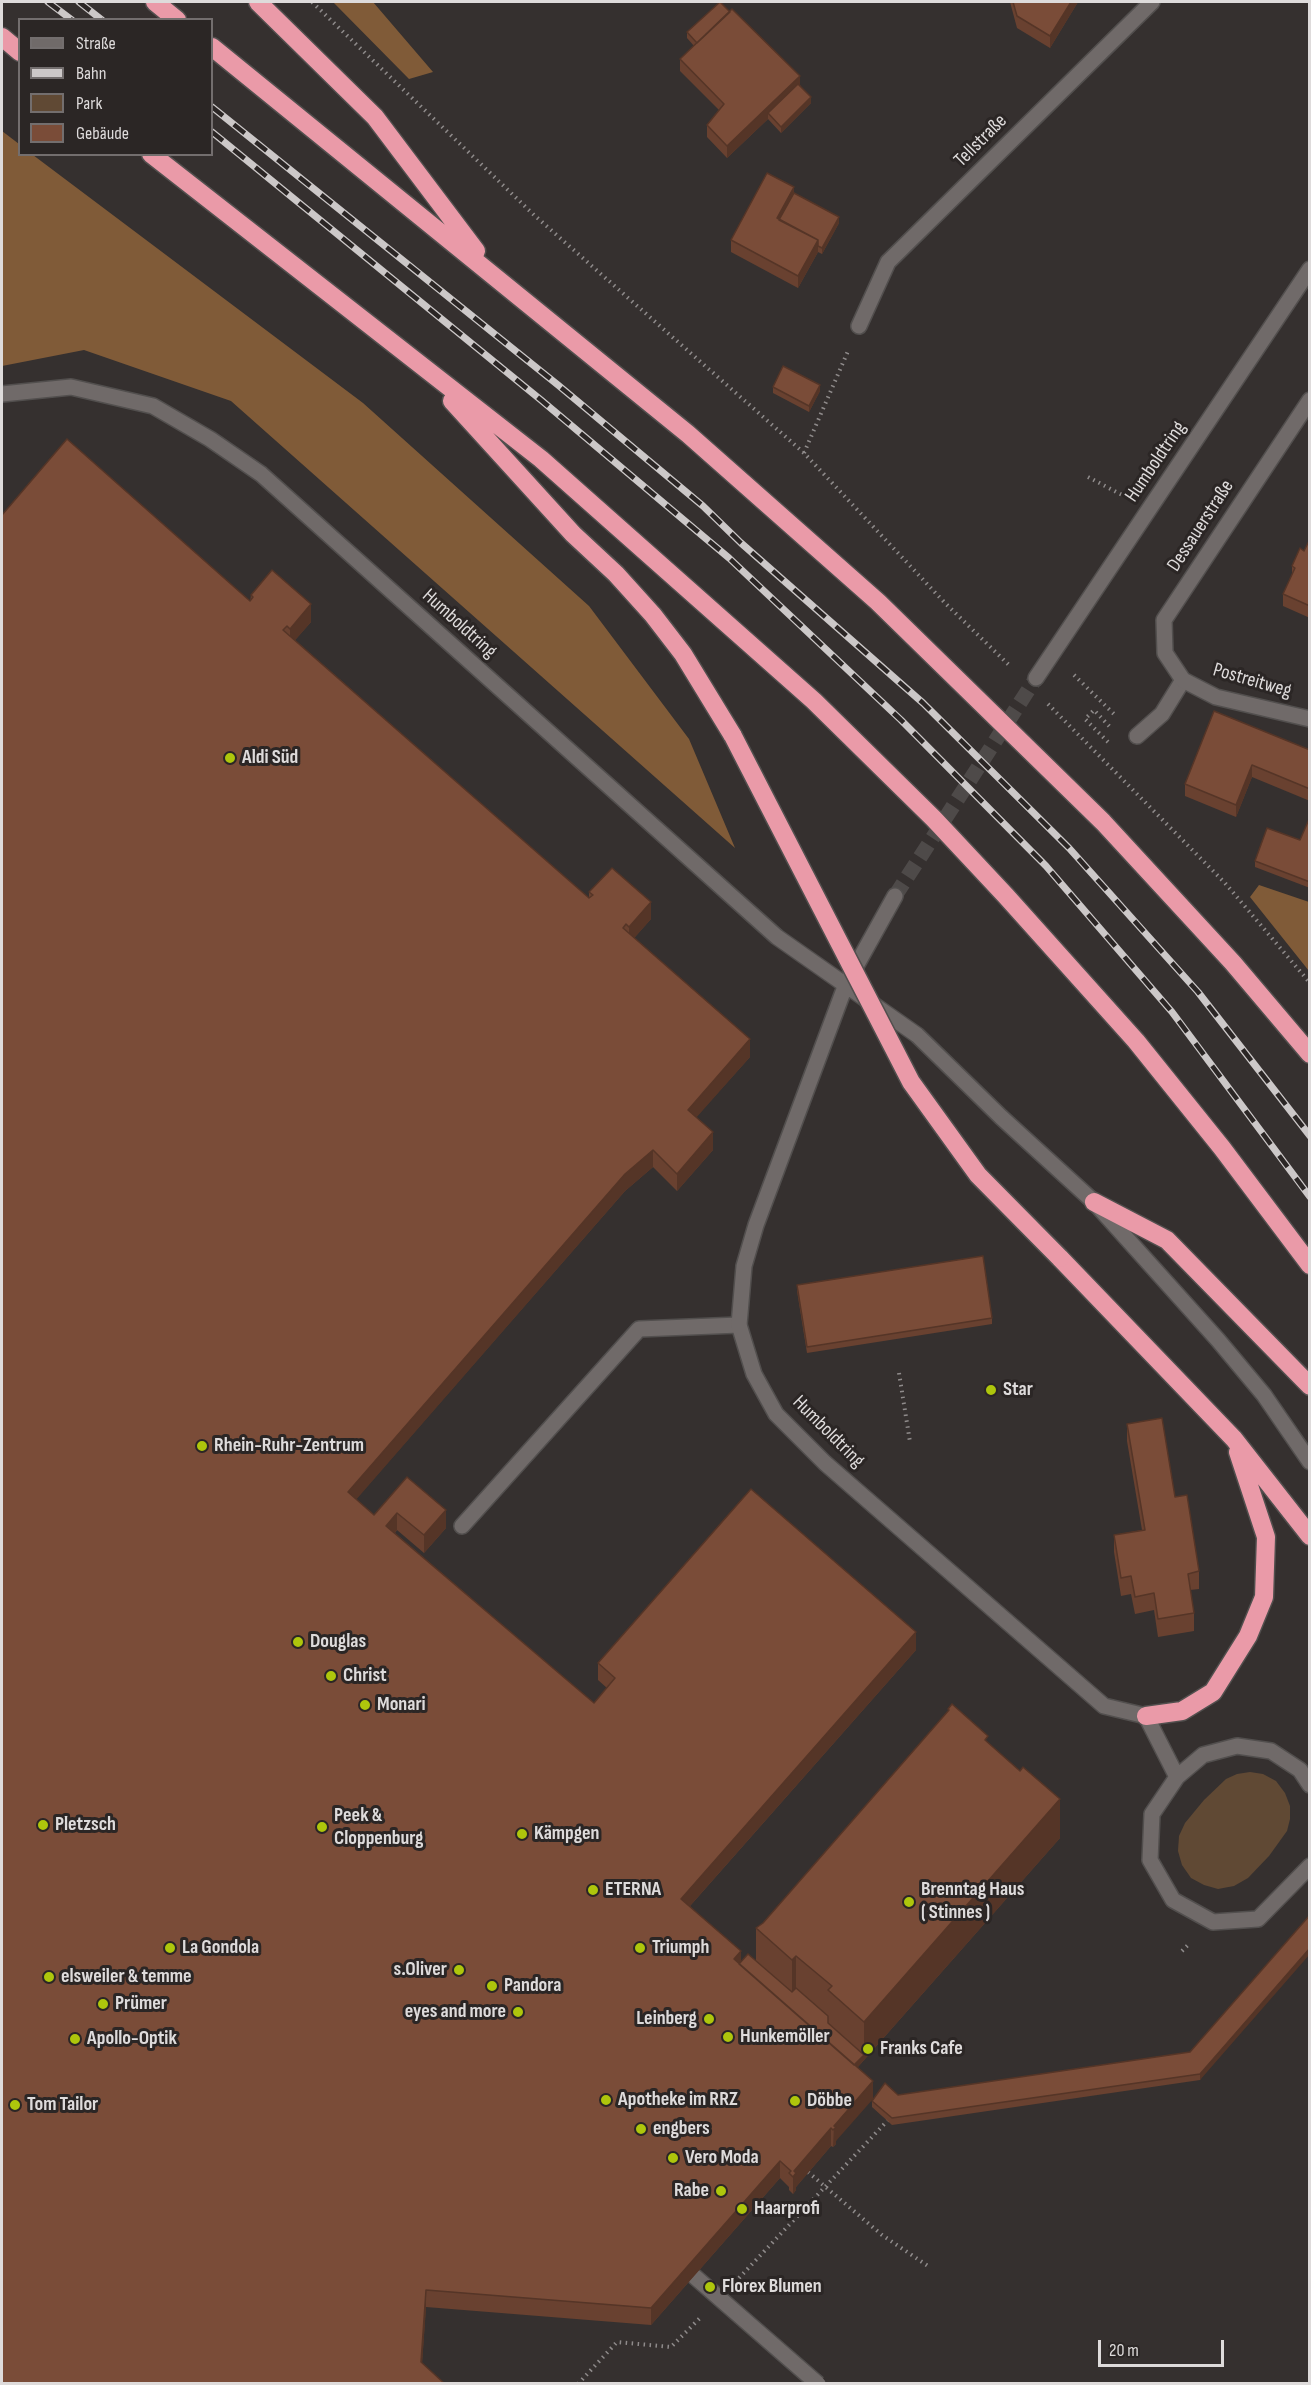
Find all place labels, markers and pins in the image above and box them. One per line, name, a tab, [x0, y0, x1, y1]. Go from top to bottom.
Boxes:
place label: Aldi Süd	[242, 746, 298, 770]
marker: Aldi Süd	[223, 751, 237, 765]
place label: Star	[1003, 1378, 1033, 1402]
marker: Star	[984, 1383, 998, 1397]
place label: Rhein-Ruhr-Zentrum	[214, 1434, 364, 1458]
marker: Rhein-Ruhr-Zentrum	[195, 1439, 209, 1453]
place label: Douglas	[310, 1630, 366, 1654]
marker: Douglas	[291, 1635, 305, 1649]
place label: Christ	[343, 1664, 387, 1688]
marker: Christ	[324, 1669, 338, 1683]
place label: Monari	[377, 1693, 426, 1717]
marker: Monari	[358, 1698, 372, 1712]
place label: Peek & Cloppenburg	[334, 1804, 423, 1851]
place label: Pletzsch	[55, 1813, 116, 1837]
marker: Pletzsch	[36, 1818, 50, 1832]
marker: Peek & Cloppenburg	[315, 1820, 329, 1834]
place label: Kämpgen	[534, 1822, 599, 1846]
marker: Kämpgen	[515, 1827, 529, 1841]
place label: ETERNA	[605, 1878, 661, 1902]
place label: Brenntag Haus ( Stinnes )	[921, 1878, 1025, 1925]
marker: ETERNA	[586, 1883, 600, 1897]
marker: Brenntag Haus ( Stinnes )	[902, 1895, 916, 1909]
place label: La Gondola	[182, 1936, 259, 1960]
place label: Triumph	[652, 1936, 709, 1960]
marker: La Gondola	[163, 1941, 177, 1955]
marker: Triumph	[633, 1941, 647, 1955]
place label: s.Oliver	[393, 1958, 447, 1982]
marker: s.Oliver	[452, 1963, 466, 1977]
place label: elsweiler & temme	[61, 1965, 192, 1989]
marker: elsweiler & temme	[42, 1970, 56, 1984]
place label: Pandora	[504, 1974, 561, 1998]
marker: Pandora	[485, 1979, 499, 1993]
place label: Prümer	[115, 1992, 167, 2016]
marker: Prümer	[96, 1997, 110, 2011]
place label: eyes and more	[405, 2000, 506, 2024]
marker: eyes and more	[511, 2005, 525, 2019]
place label: Leinberg	[636, 2007, 697, 2031]
marker: Leinberg	[702, 2012, 716, 2026]
place label: Hunkemöller	[740, 2025, 830, 2049]
place label: Apollo-Optik	[87, 2027, 177, 2051]
marker: Hunkemöller	[721, 2030, 735, 2044]
marker: Apollo-Optik	[68, 2032, 82, 2046]
place label: Franks Cafe	[880, 2037, 963, 2061]
marker: Franks Cafe	[861, 2042, 875, 2056]
place label: Apotheke im RRZ	[618, 2088, 738, 2112]
place label: Döbbe	[807, 2089, 852, 2113]
place label: Tom Tailor	[27, 2093, 98, 2117]
marker: Apotheke im RRZ	[599, 2093, 613, 2107]
marker: Döbbe	[788, 2094, 802, 2108]
marker: Tom Tailor	[8, 2098, 22, 2112]
place label: engbers	[653, 2117, 710, 2141]
marker: engbers	[634, 2122, 648, 2136]
place label: Vero Moda	[685, 2146, 759, 2170]
marker: Vero Moda	[666, 2151, 680, 2165]
place label: Rabe	[674, 2179, 709, 2203]
marker: Rabe	[714, 2184, 728, 2198]
place label: Haarprofi	[754, 2197, 820, 2221]
marker: Haarprofi	[735, 2202, 749, 2216]
place label: Florex Blumen	[722, 2275, 822, 2299]
marker: Florex Blumen	[703, 2280, 717, 2294]

